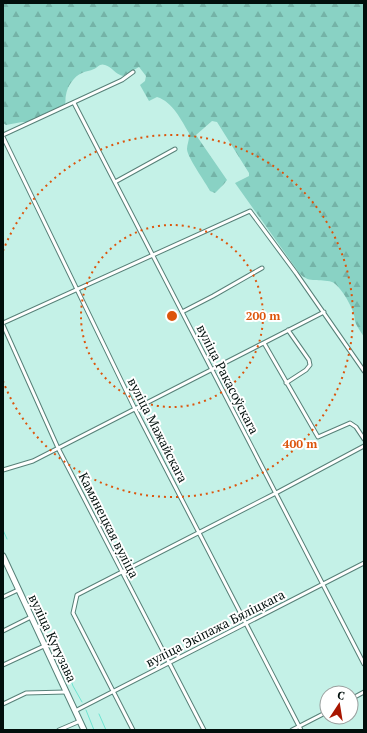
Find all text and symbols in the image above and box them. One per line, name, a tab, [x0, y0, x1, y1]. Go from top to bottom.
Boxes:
text: 200 m	[246, 308, 280, 323]
centre of rings	[165, 309, 179, 323]
street label: вуліца Ракасоўскага	[193, 321, 264, 437]
street label: вуліца Мажайскага	[124, 375, 192, 486]
text: 400 m	[283, 436, 317, 451]
street label: Камянецкая вуліца	[75, 469, 144, 581]
street label: вуліца Экіпажа Бяліцкага	[142, 585, 288, 671]
street label: вуліца Кутузава	[25, 591, 81, 685]
north arrow	[319, 685, 359, 725]
text: С	[336, 688, 346, 703]

